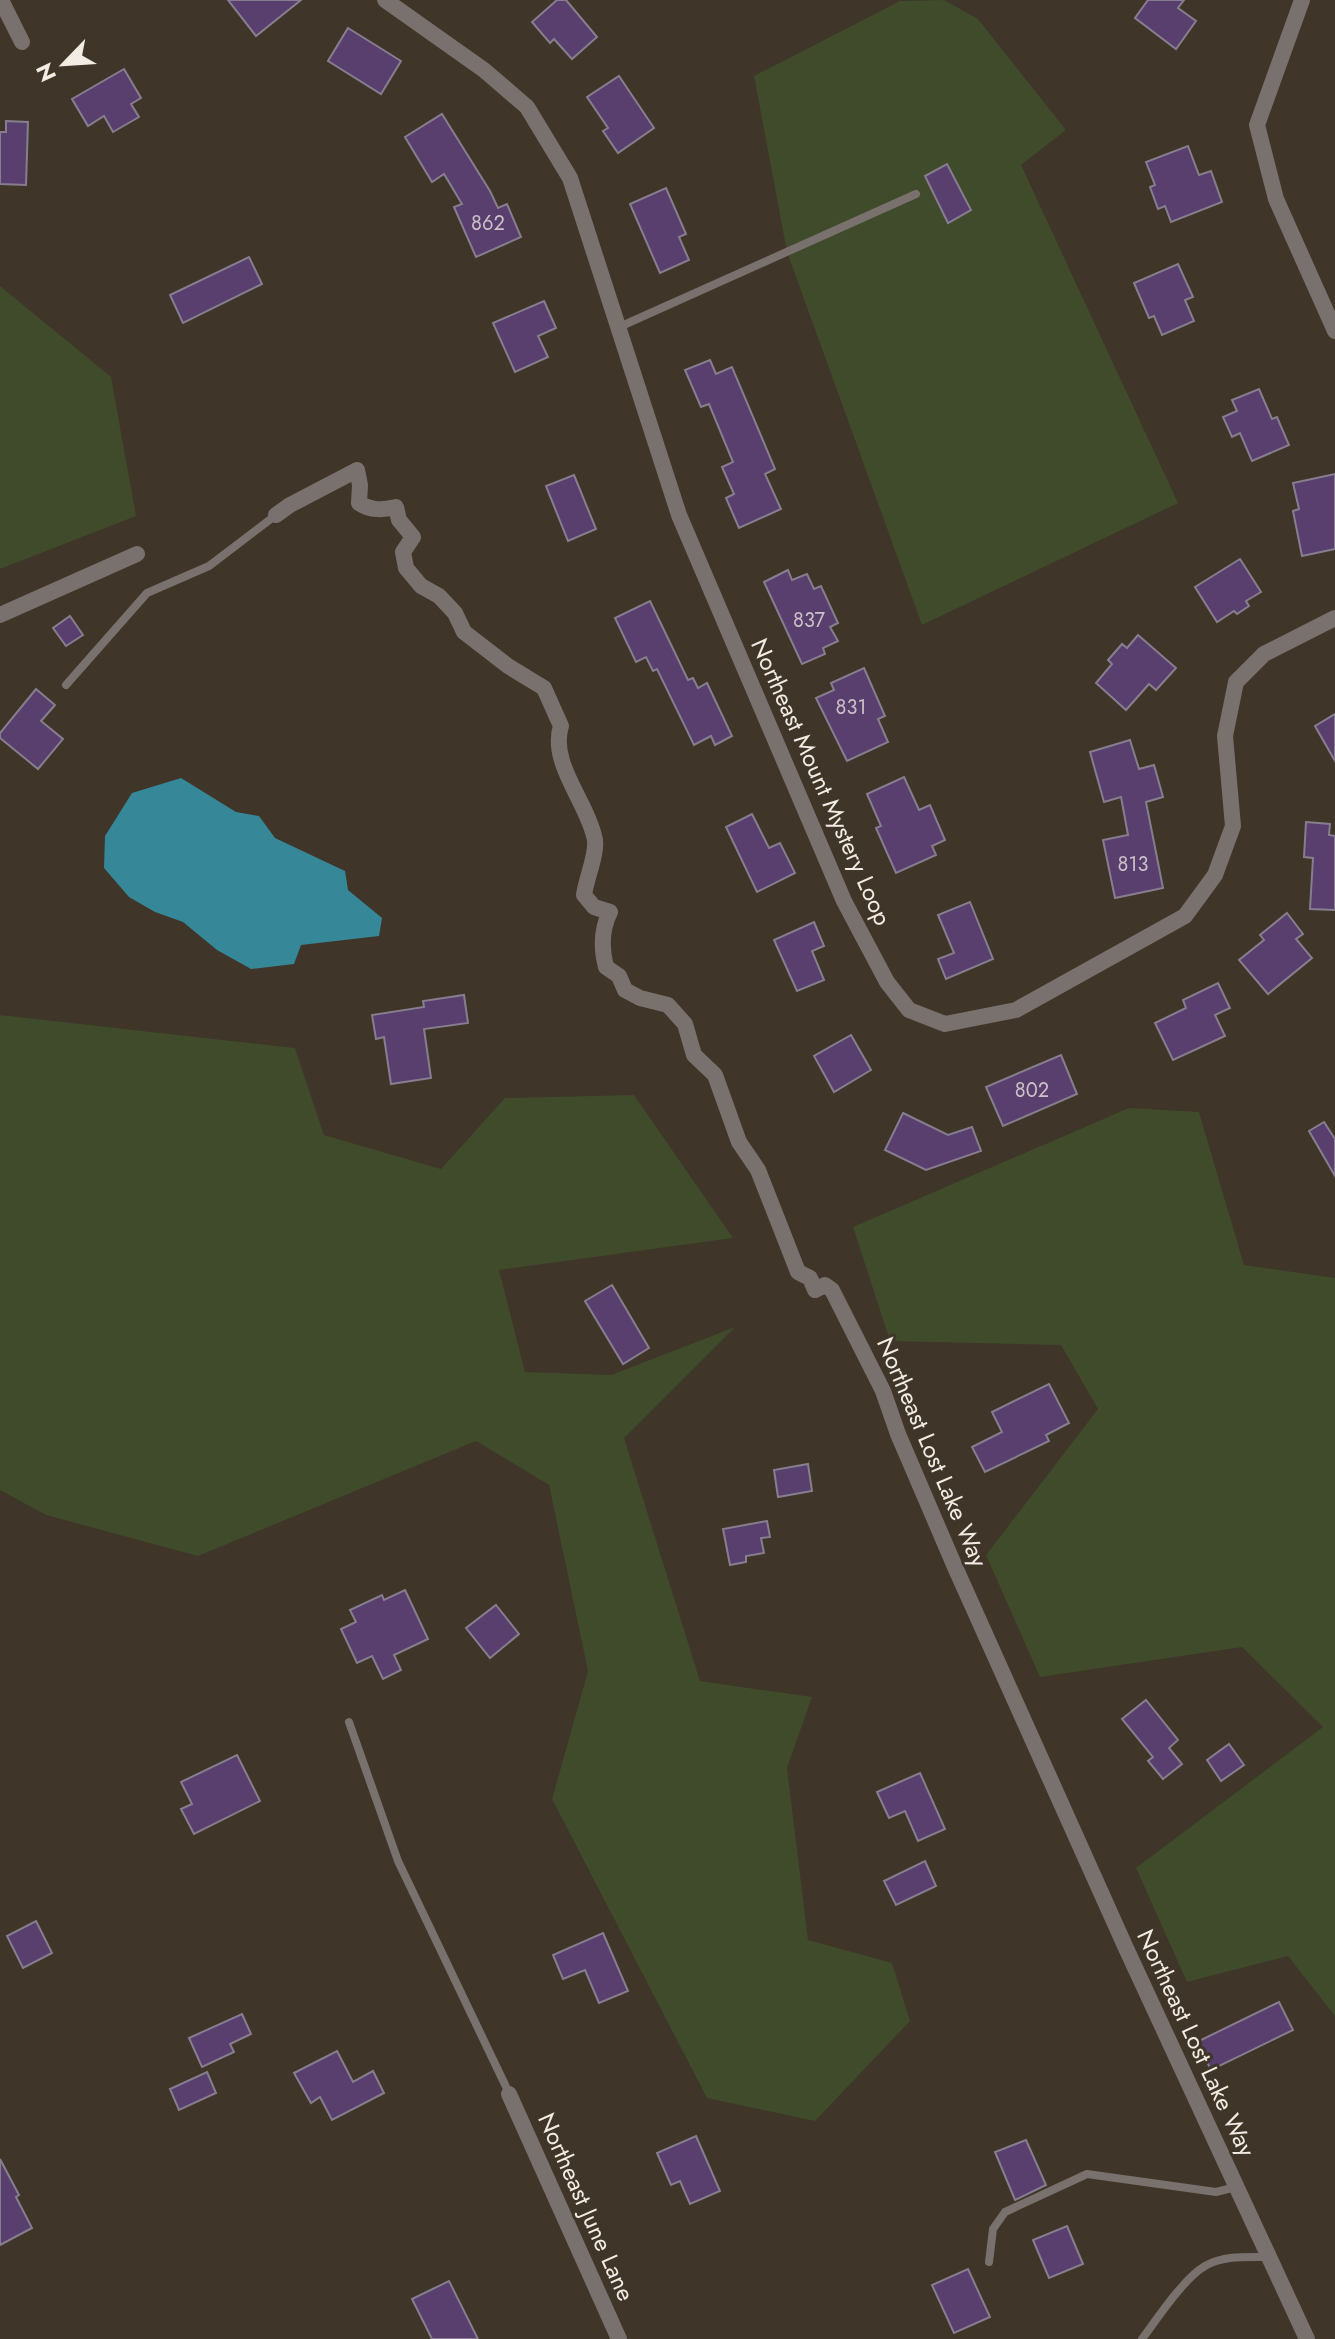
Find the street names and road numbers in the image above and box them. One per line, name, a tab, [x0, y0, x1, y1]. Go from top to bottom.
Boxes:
street label: Northeast Mount Mystery Loop	[742, 633, 901, 931]
street label: Northeast Lost Lake Way	[868, 1331, 997, 1573]
street label: Northeast Lost Lake Way	[1128, 1924, 1265, 2162]
street label: Northeast June Lane	[529, 2107, 644, 2306]

